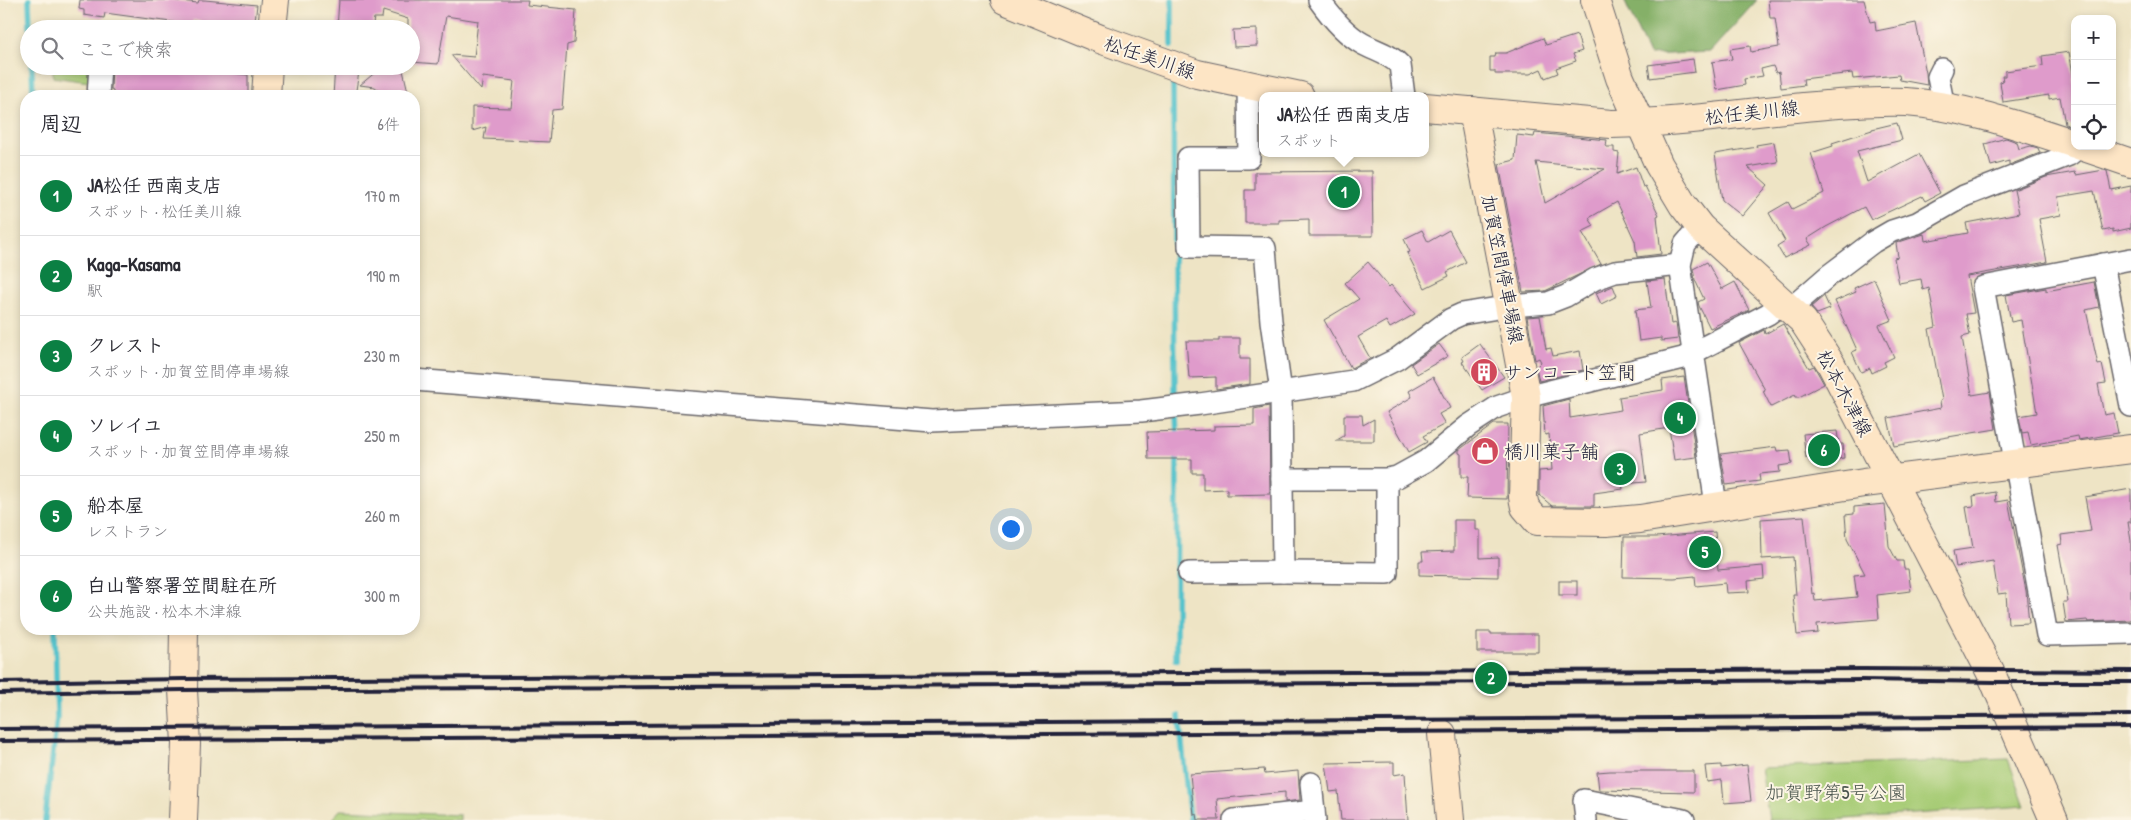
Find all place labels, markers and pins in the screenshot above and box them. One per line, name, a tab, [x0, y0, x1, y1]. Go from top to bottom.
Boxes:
pin: 1	[1328, 173, 1360, 211]
building icon: サンコート笠間	[1469, 357, 1499, 387]
place label: サンコート笠間	[1503, 359, 1636, 385]
pin: 4	[1664, 399, 1696, 437]
pin: 6	[1808, 431, 1840, 469]
shop icon: 橋川菓子舗	[1470, 436, 1500, 466]
place label: 橋川菓子舗	[1504, 438, 1599, 464]
pin: 3	[1604, 450, 1636, 488]
pin: 5	[1689, 533, 1721, 571]
pin: 2	[1475, 659, 1507, 697]

